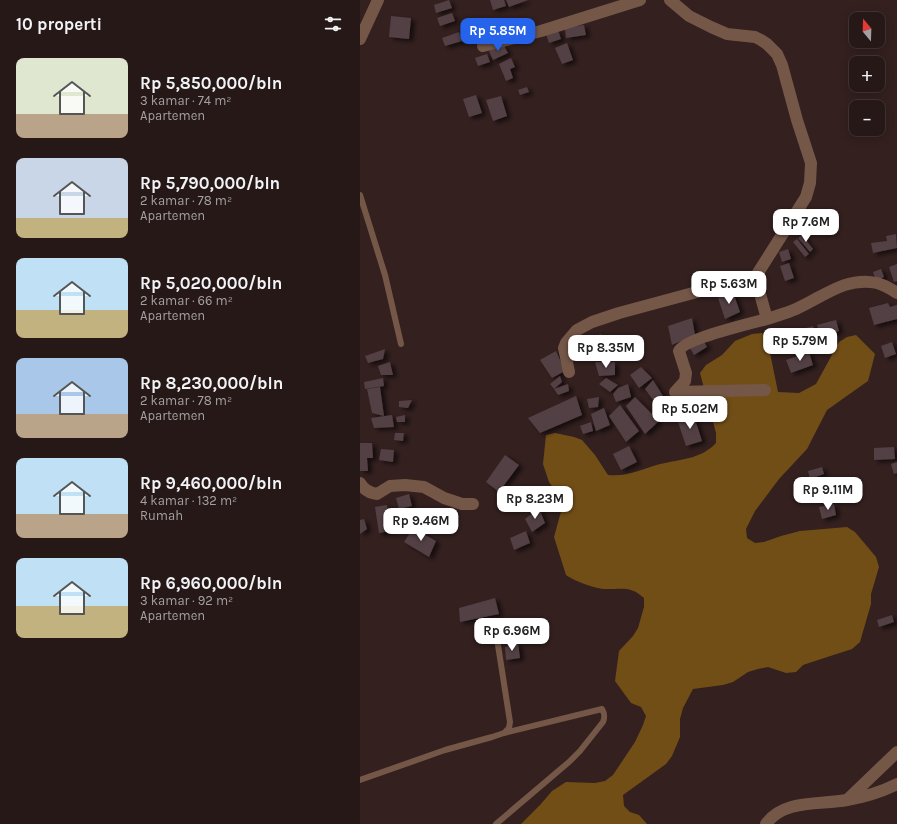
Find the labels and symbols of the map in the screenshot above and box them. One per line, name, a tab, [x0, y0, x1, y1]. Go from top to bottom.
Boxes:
north arrow	[849, 12, 885, 48]
pin: Rp 5.85M	[457, 18, 539, 52]
pin: Rp 7.6M	[769, 209, 843, 243]
pin: Rp 5.63M	[688, 271, 770, 305]
pin: Rp 5.79M	[759, 328, 841, 362]
pin: Rp 8.35M	[565, 335, 647, 369]
pin: Rp 5.02M	[649, 396, 731, 430]
pin: Rp 9.11M	[787, 477, 869, 511]
pin: Rp 8.23M	[494, 486, 576, 520]
pin: Rp 9.46M	[380, 508, 462, 542]
pin: Rp 6.96M	[471, 618, 553, 652]

